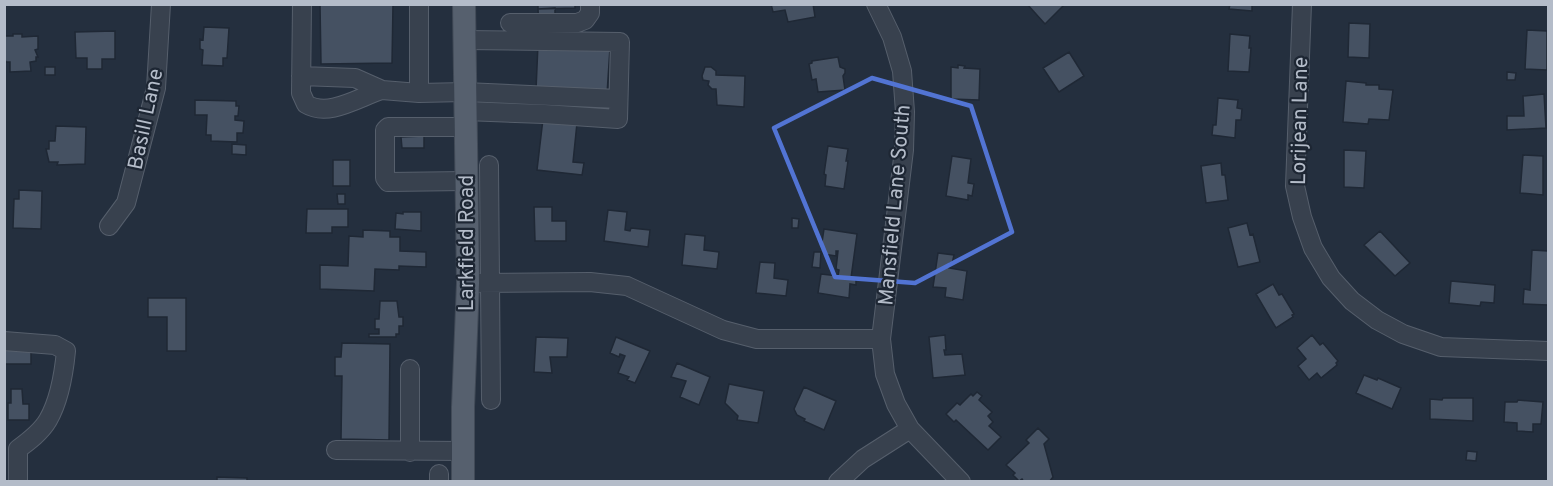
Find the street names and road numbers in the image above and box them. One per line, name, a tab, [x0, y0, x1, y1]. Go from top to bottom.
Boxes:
street label: Lorijean Lane	[1286, 57, 1315, 185]
street label: Basill Lane	[123, 66, 170, 172]
street label: Mansfield Lane South	[873, 104, 918, 307]
street label: Larkfield Road	[454, 175, 481, 311]

